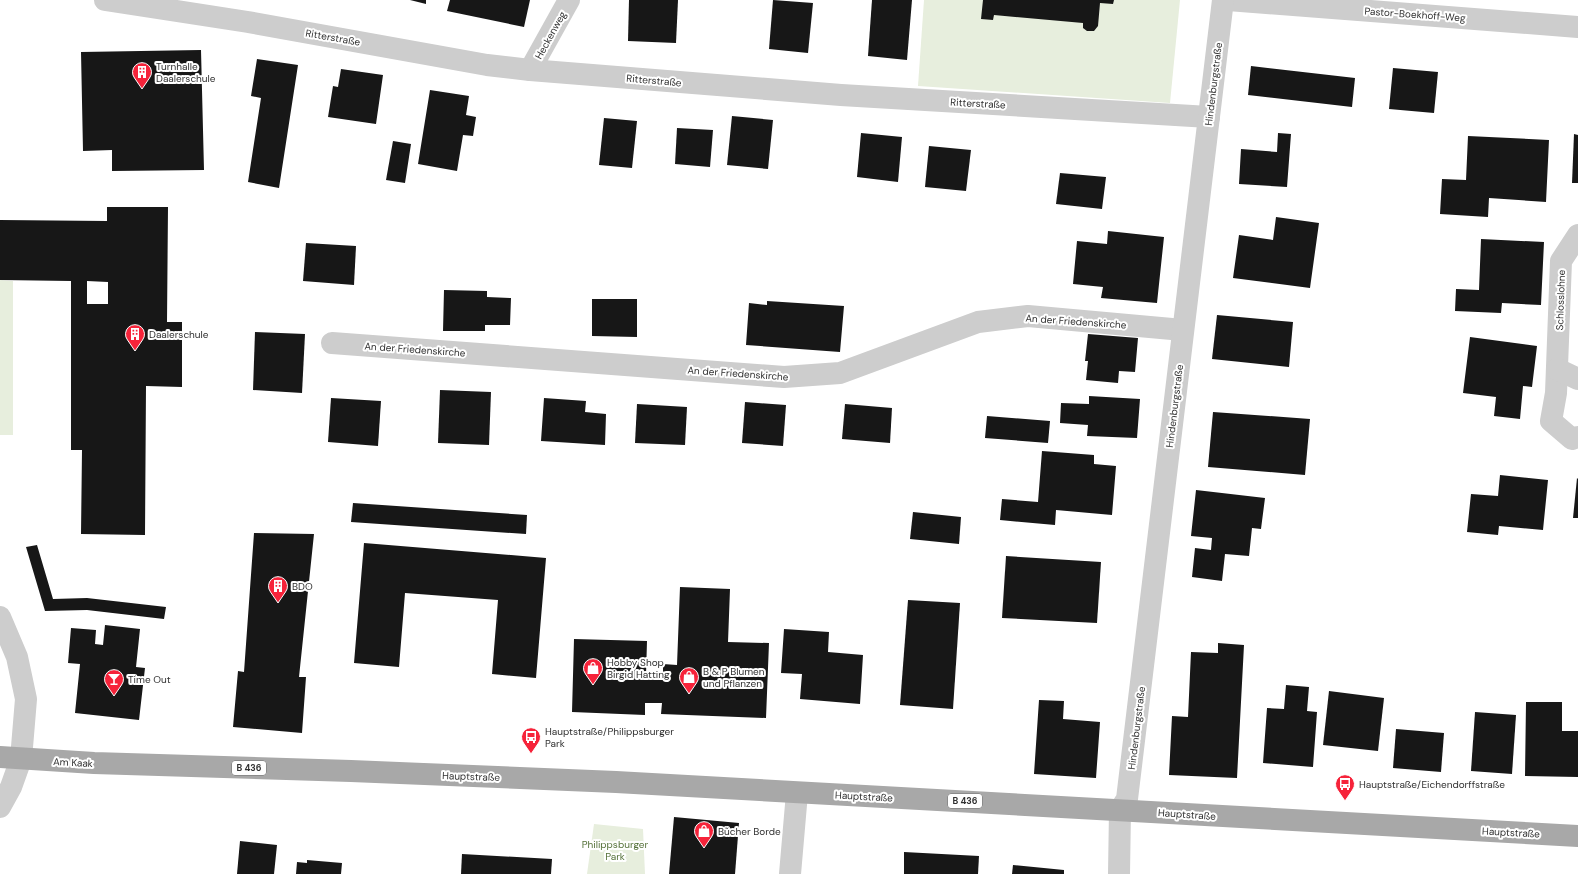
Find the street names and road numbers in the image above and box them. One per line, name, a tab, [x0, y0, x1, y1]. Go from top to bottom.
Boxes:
street label: Pastor-Boekhoff-Weg	[1364, 4, 1466, 25]
street label: Heckenweg	[532, 9, 569, 62]
street label: Ritterstraße	[304, 26, 362, 49]
street label: Hindenburgstraße	[1202, 41, 1225, 126]
street label: Ritterstraße	[626, 72, 682, 89]
street label: Ritterstraße	[950, 96, 1006, 111]
street label: Schlosslohne	[1553, 269, 1568, 331]
street label: An der Friedenskirche	[1025, 311, 1127, 332]
street label: An der Friedenskirche	[364, 339, 466, 360]
street label: An der Friedenskirche	[687, 363, 789, 384]
street label: Hindenburgstraße	[1163, 363, 1186, 448]
street label: Hindenburgstraße	[1125, 685, 1148, 770]
street label: Am Kaak	[53, 755, 93, 770]
road number: B 436	[232, 761, 266, 775]
street label: Hauptstraße	[442, 769, 500, 784]
street label: Hauptstraße	[835, 788, 894, 805]
road number: B 436	[948, 794, 982, 808]
street label: Hauptstraße	[1158, 806, 1217, 823]
street label: Hauptstraße	[1482, 824, 1541, 841]

